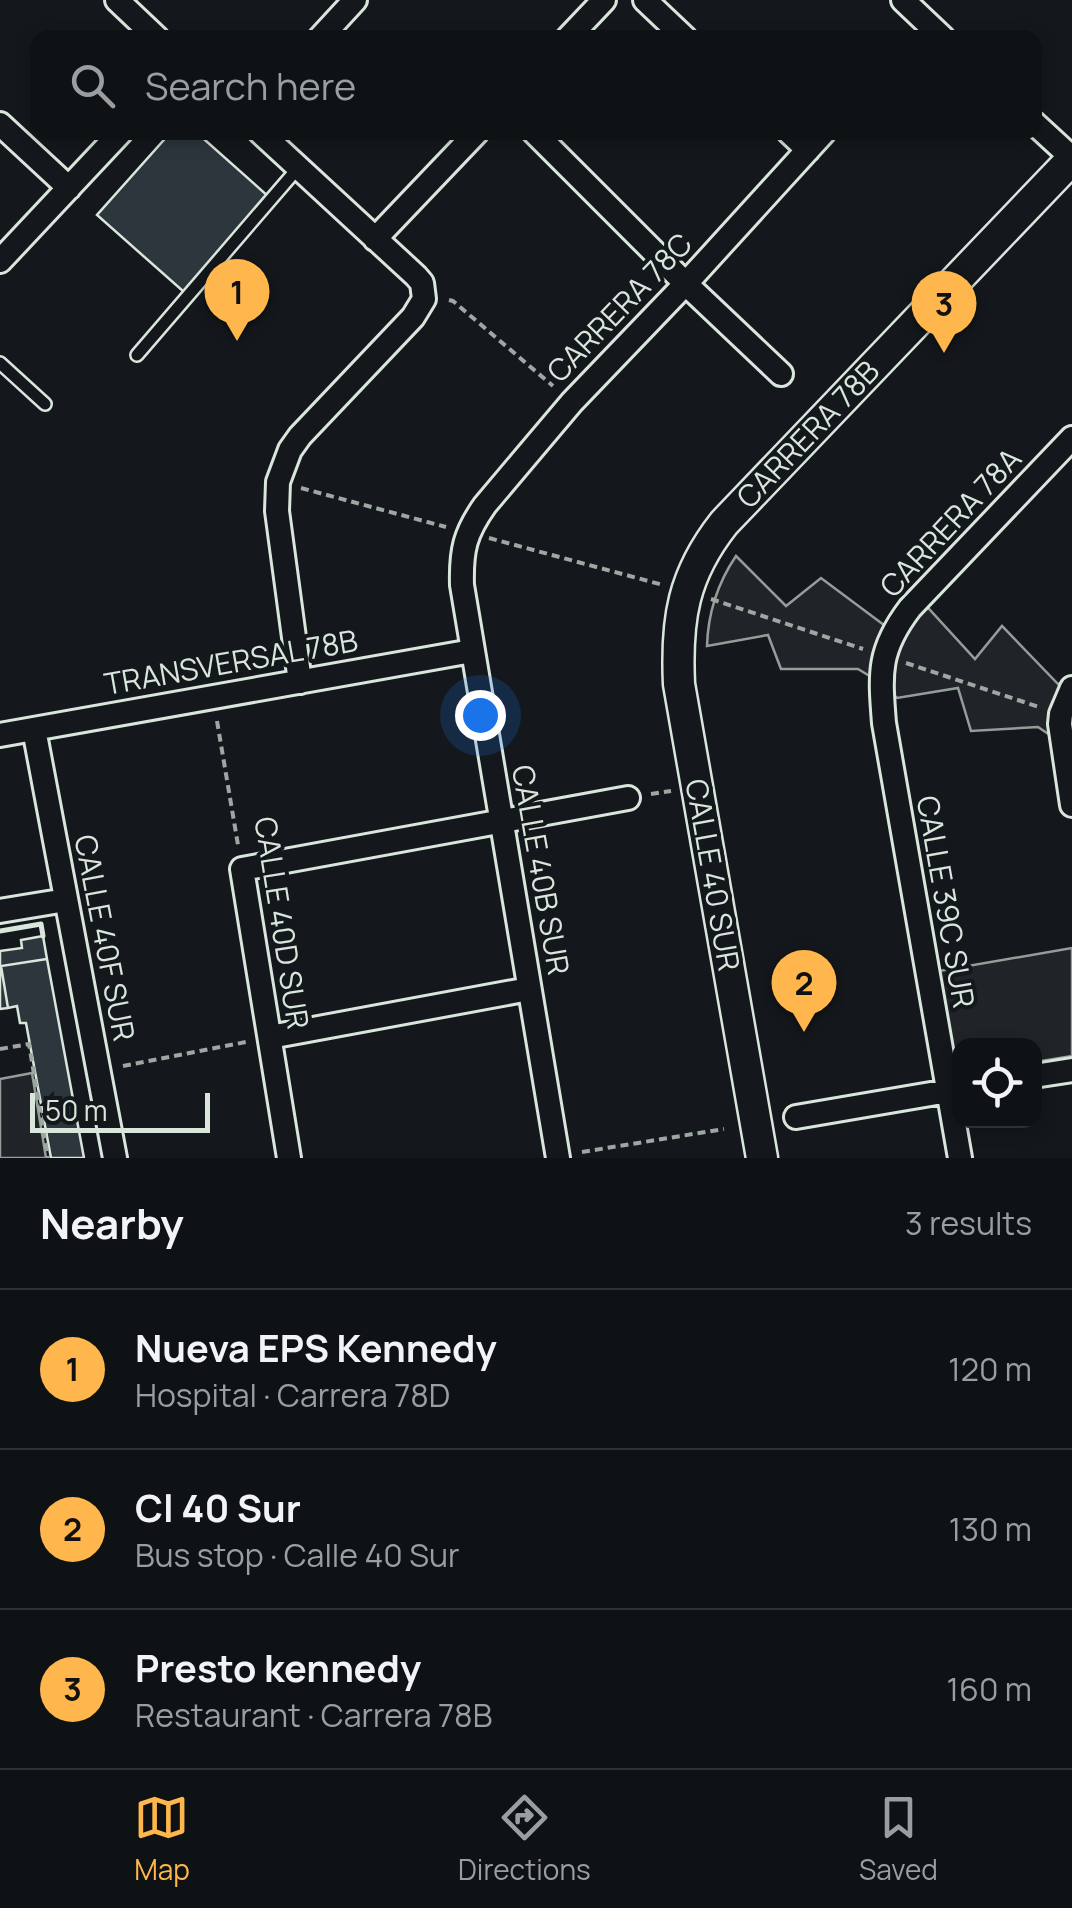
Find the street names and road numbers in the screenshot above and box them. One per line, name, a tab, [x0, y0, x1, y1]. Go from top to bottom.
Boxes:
street label: CARRERA 78C	[537, 223, 701, 390]
street label: CARRERA 78B	[727, 351, 888, 516]
street label: CARRERA 78A	[870, 438, 1030, 606]
street label: TRANSVERSAL 78B	[101, 619, 361, 704]
street label: CALLE 40B SUR	[503, 762, 580, 978]
street label: CALLE 40 SUR	[676, 776, 751, 974]
street label: CALLE 39C SUR	[908, 792, 985, 1011]
street label: CALLE 40D SUR	[245, 814, 319, 1032]
street label: CALLE 40F SUR	[65, 831, 146, 1044]

